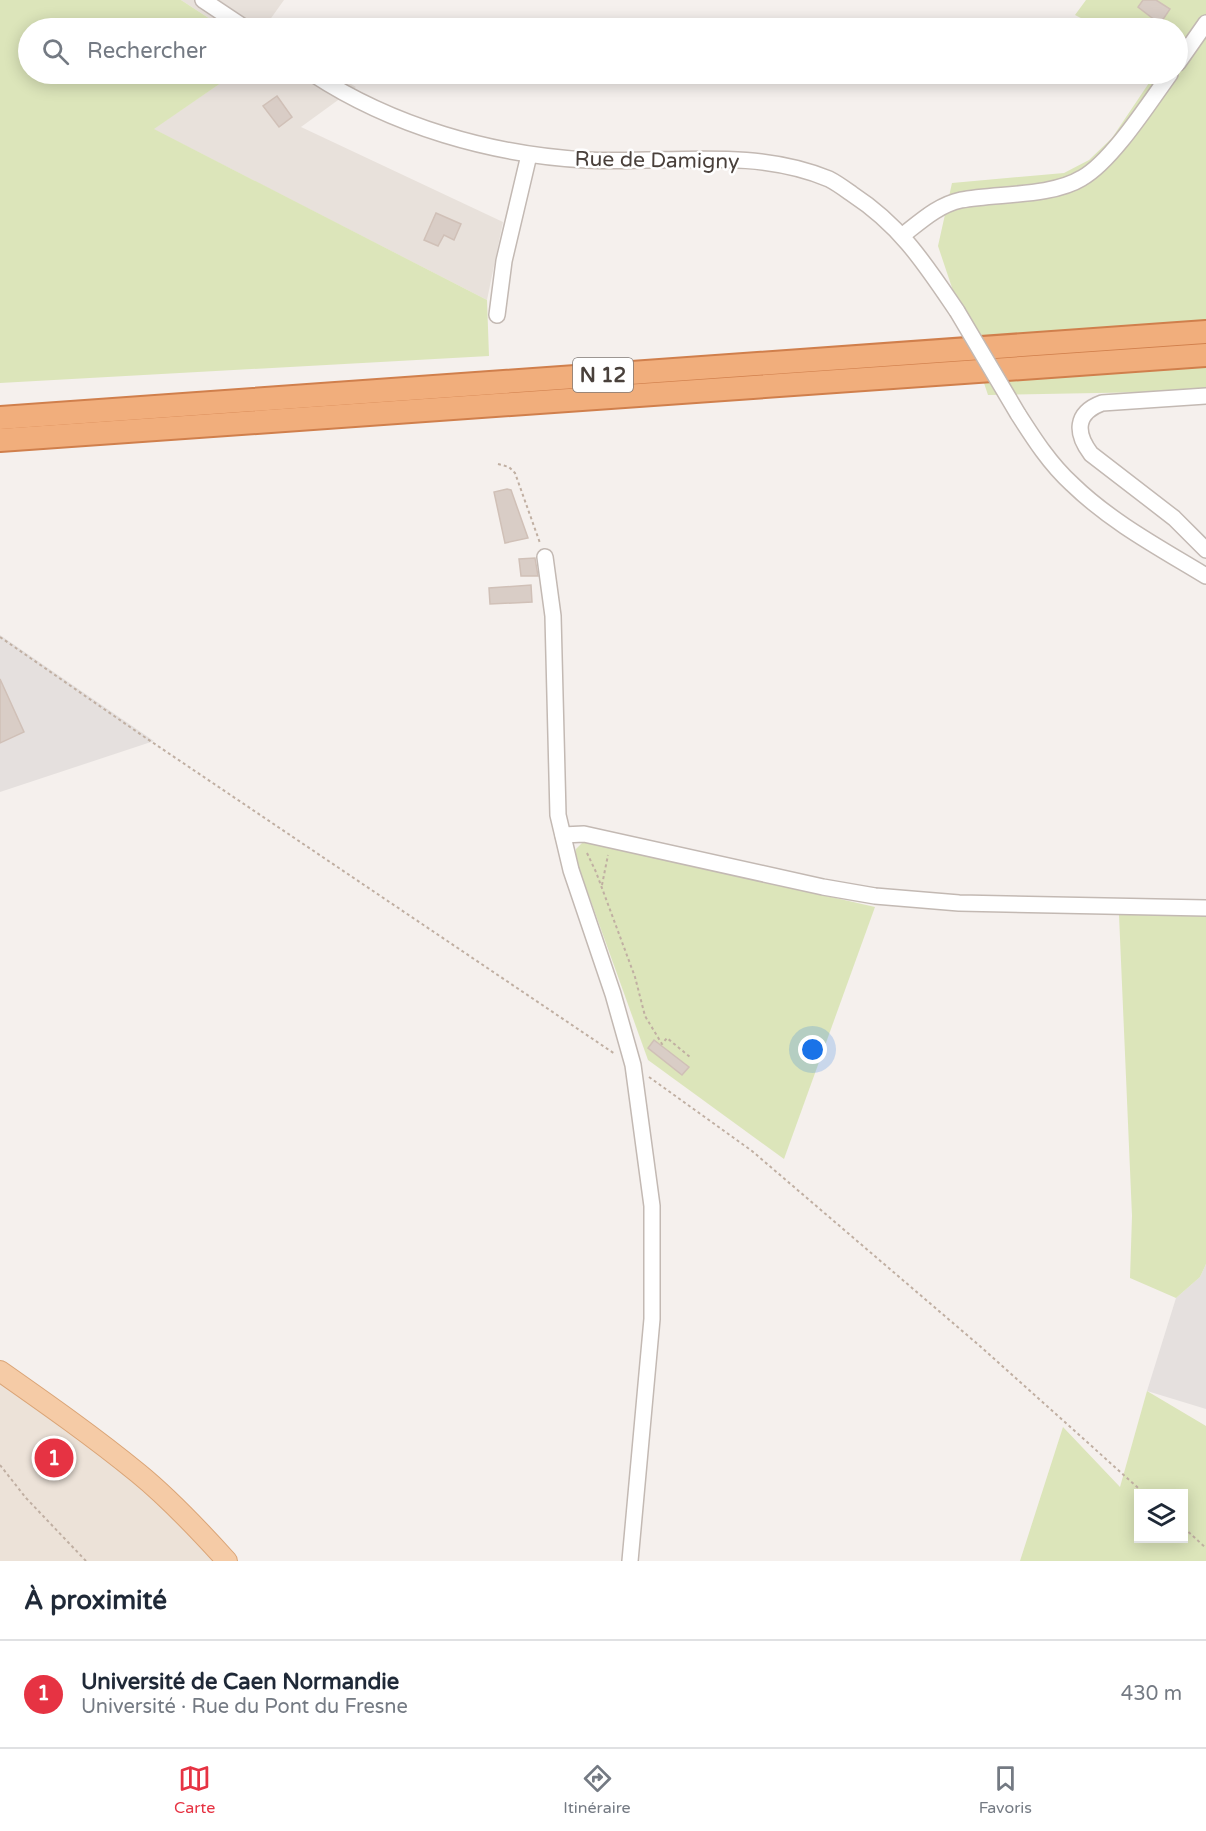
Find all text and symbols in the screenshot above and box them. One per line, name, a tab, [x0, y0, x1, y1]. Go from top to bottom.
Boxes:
search box	[18, 18, 1188, 84]
icon: search	[39, 35, 72, 68]
text: Rechercher	[87, 38, 207, 64]
street label: Rue de Damigny	[574, 147, 740, 174]
road number: N 12	[573, 358, 633, 392]
your location	[798, 1035, 827, 1064]
pin: 1	[34, 1436, 74, 1480]
map controls	[1134, 1489, 1188, 1543]
button: layers	[1134, 1489, 1188, 1543]
text: À proximité	[24, 1585, 167, 1616]
text: Université de Caen Normandie	[81, 1669, 399, 1695]
text: 1	[37, 1682, 50, 1706]
text: 430 m	[1121, 1682, 1182, 1706]
text: Université · Rue du Pont du Fresne	[81, 1695, 408, 1719]
tab: Carte	[174, 1762, 215, 1818]
tab: Itinéraire	[563, 1762, 631, 1818]
tab: Favoris	[979, 1762, 1032, 1818]

